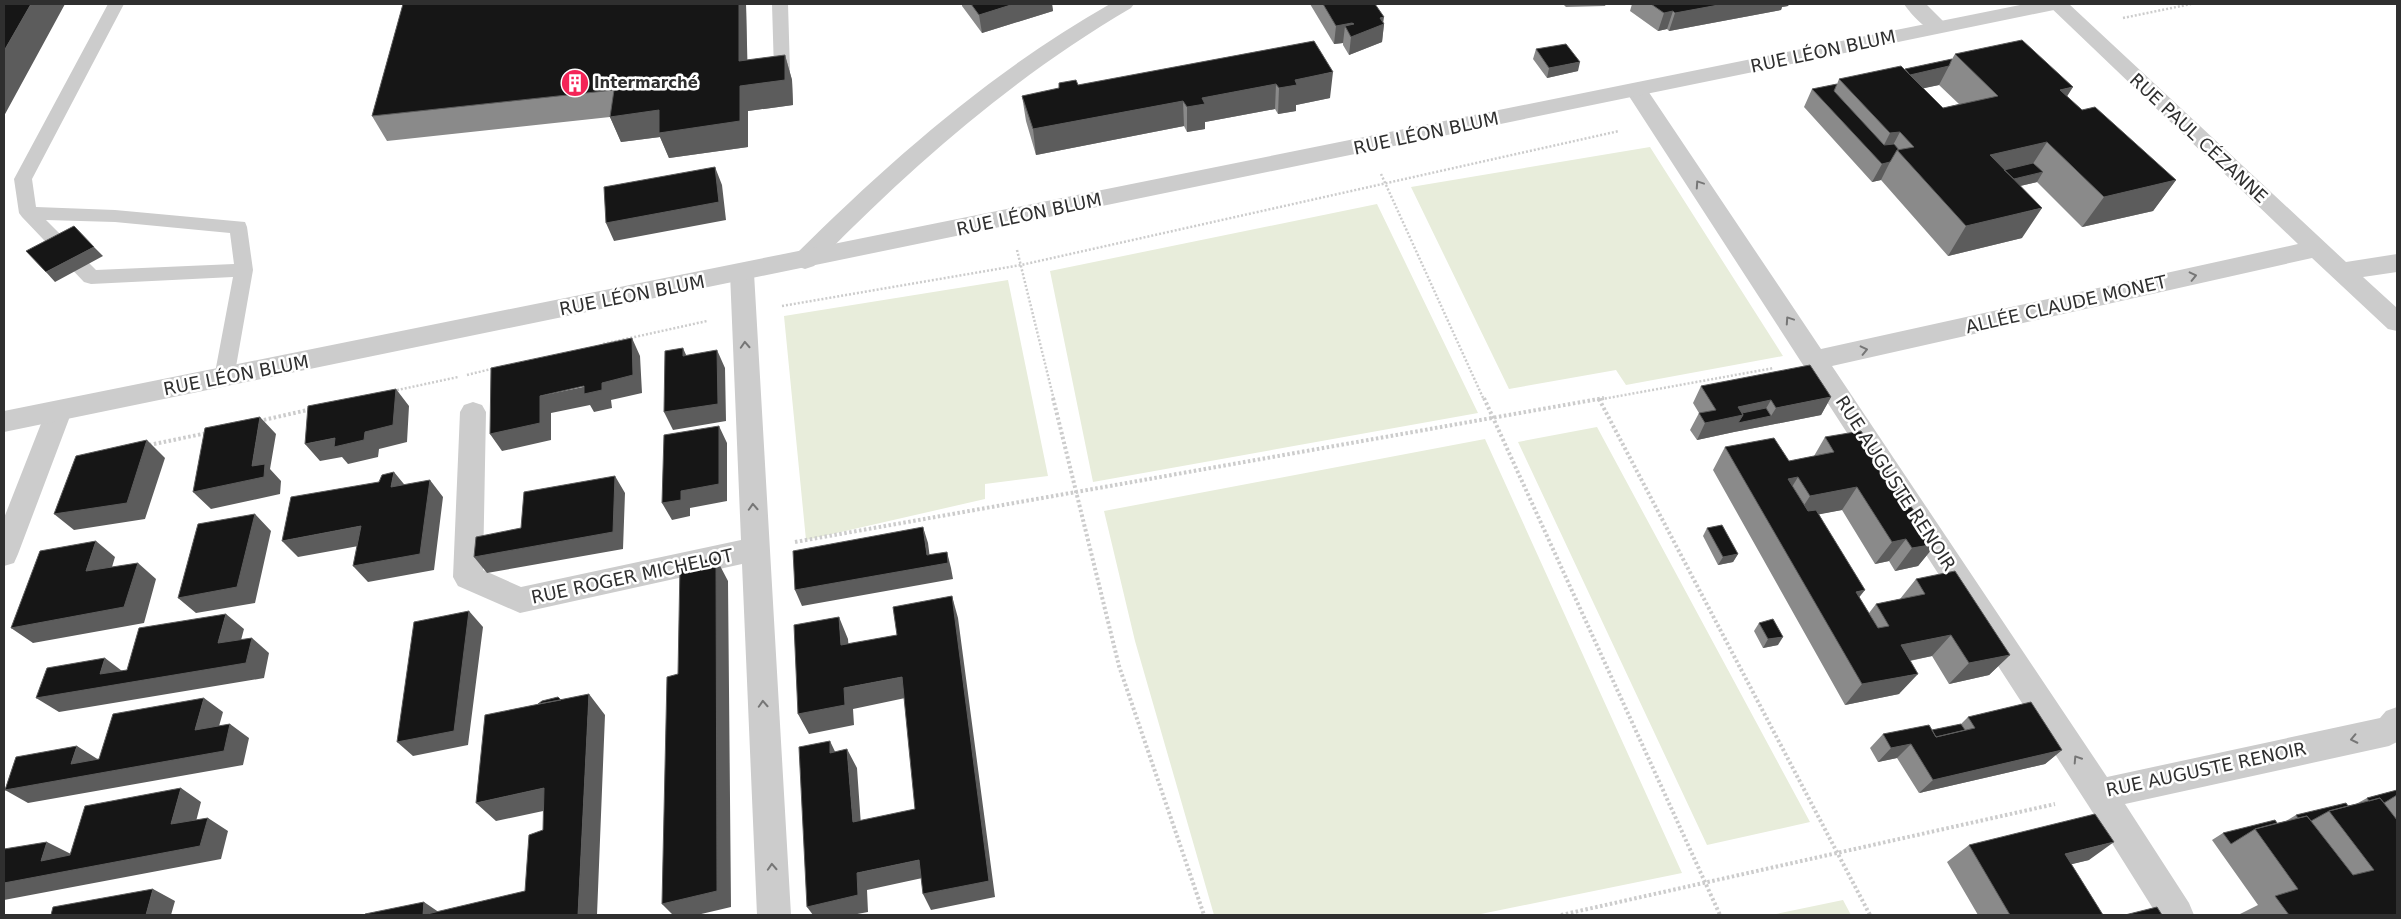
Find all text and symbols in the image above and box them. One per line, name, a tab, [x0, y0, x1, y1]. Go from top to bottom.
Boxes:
street label: RUE LÉON BLUM	[1749, 25, 1897, 77]
building icon: Intermarché	[560, 68, 590, 98]
street label: RUE PAUL CÉZANNE	[2126, 69, 2272, 207]
place label: Intermarché	[594, 74, 698, 92]
street label: RUE LÉON BLUM	[1352, 107, 1500, 159]
one-way arrow	[1696, 181, 1705, 190]
street label: RUE LÉON BLUM	[955, 188, 1103, 240]
street label: ALLÉE CLAUDE MONET	[1963, 270, 2170, 337]
street label: RUE LÉON BLUM	[557, 271, 707, 319]
one-way arrow	[2188, 271, 2197, 282]
one-way arrow	[1786, 316, 1795, 325]
one-way arrow	[740, 340, 750, 348]
one-way arrow	[1859, 345, 1868, 356]
street label: RUE LÉON BLUM	[161, 351, 311, 399]
street label: RUE AUGUSTE RENOIR	[1832, 392, 1960, 574]
one-way arrow	[748, 503, 759, 511]
street label: RUE ROGER MICHELOT	[529, 544, 736, 608]
one-way arrow	[758, 700, 769, 708]
one-way arrow	[2349, 733, 2358, 744]
street label: RUE AUGUSTE RENOIR	[2104, 737, 2308, 801]
one-way arrow	[2073, 755, 2083, 764]
one-way arrow	[766, 862, 777, 870]

